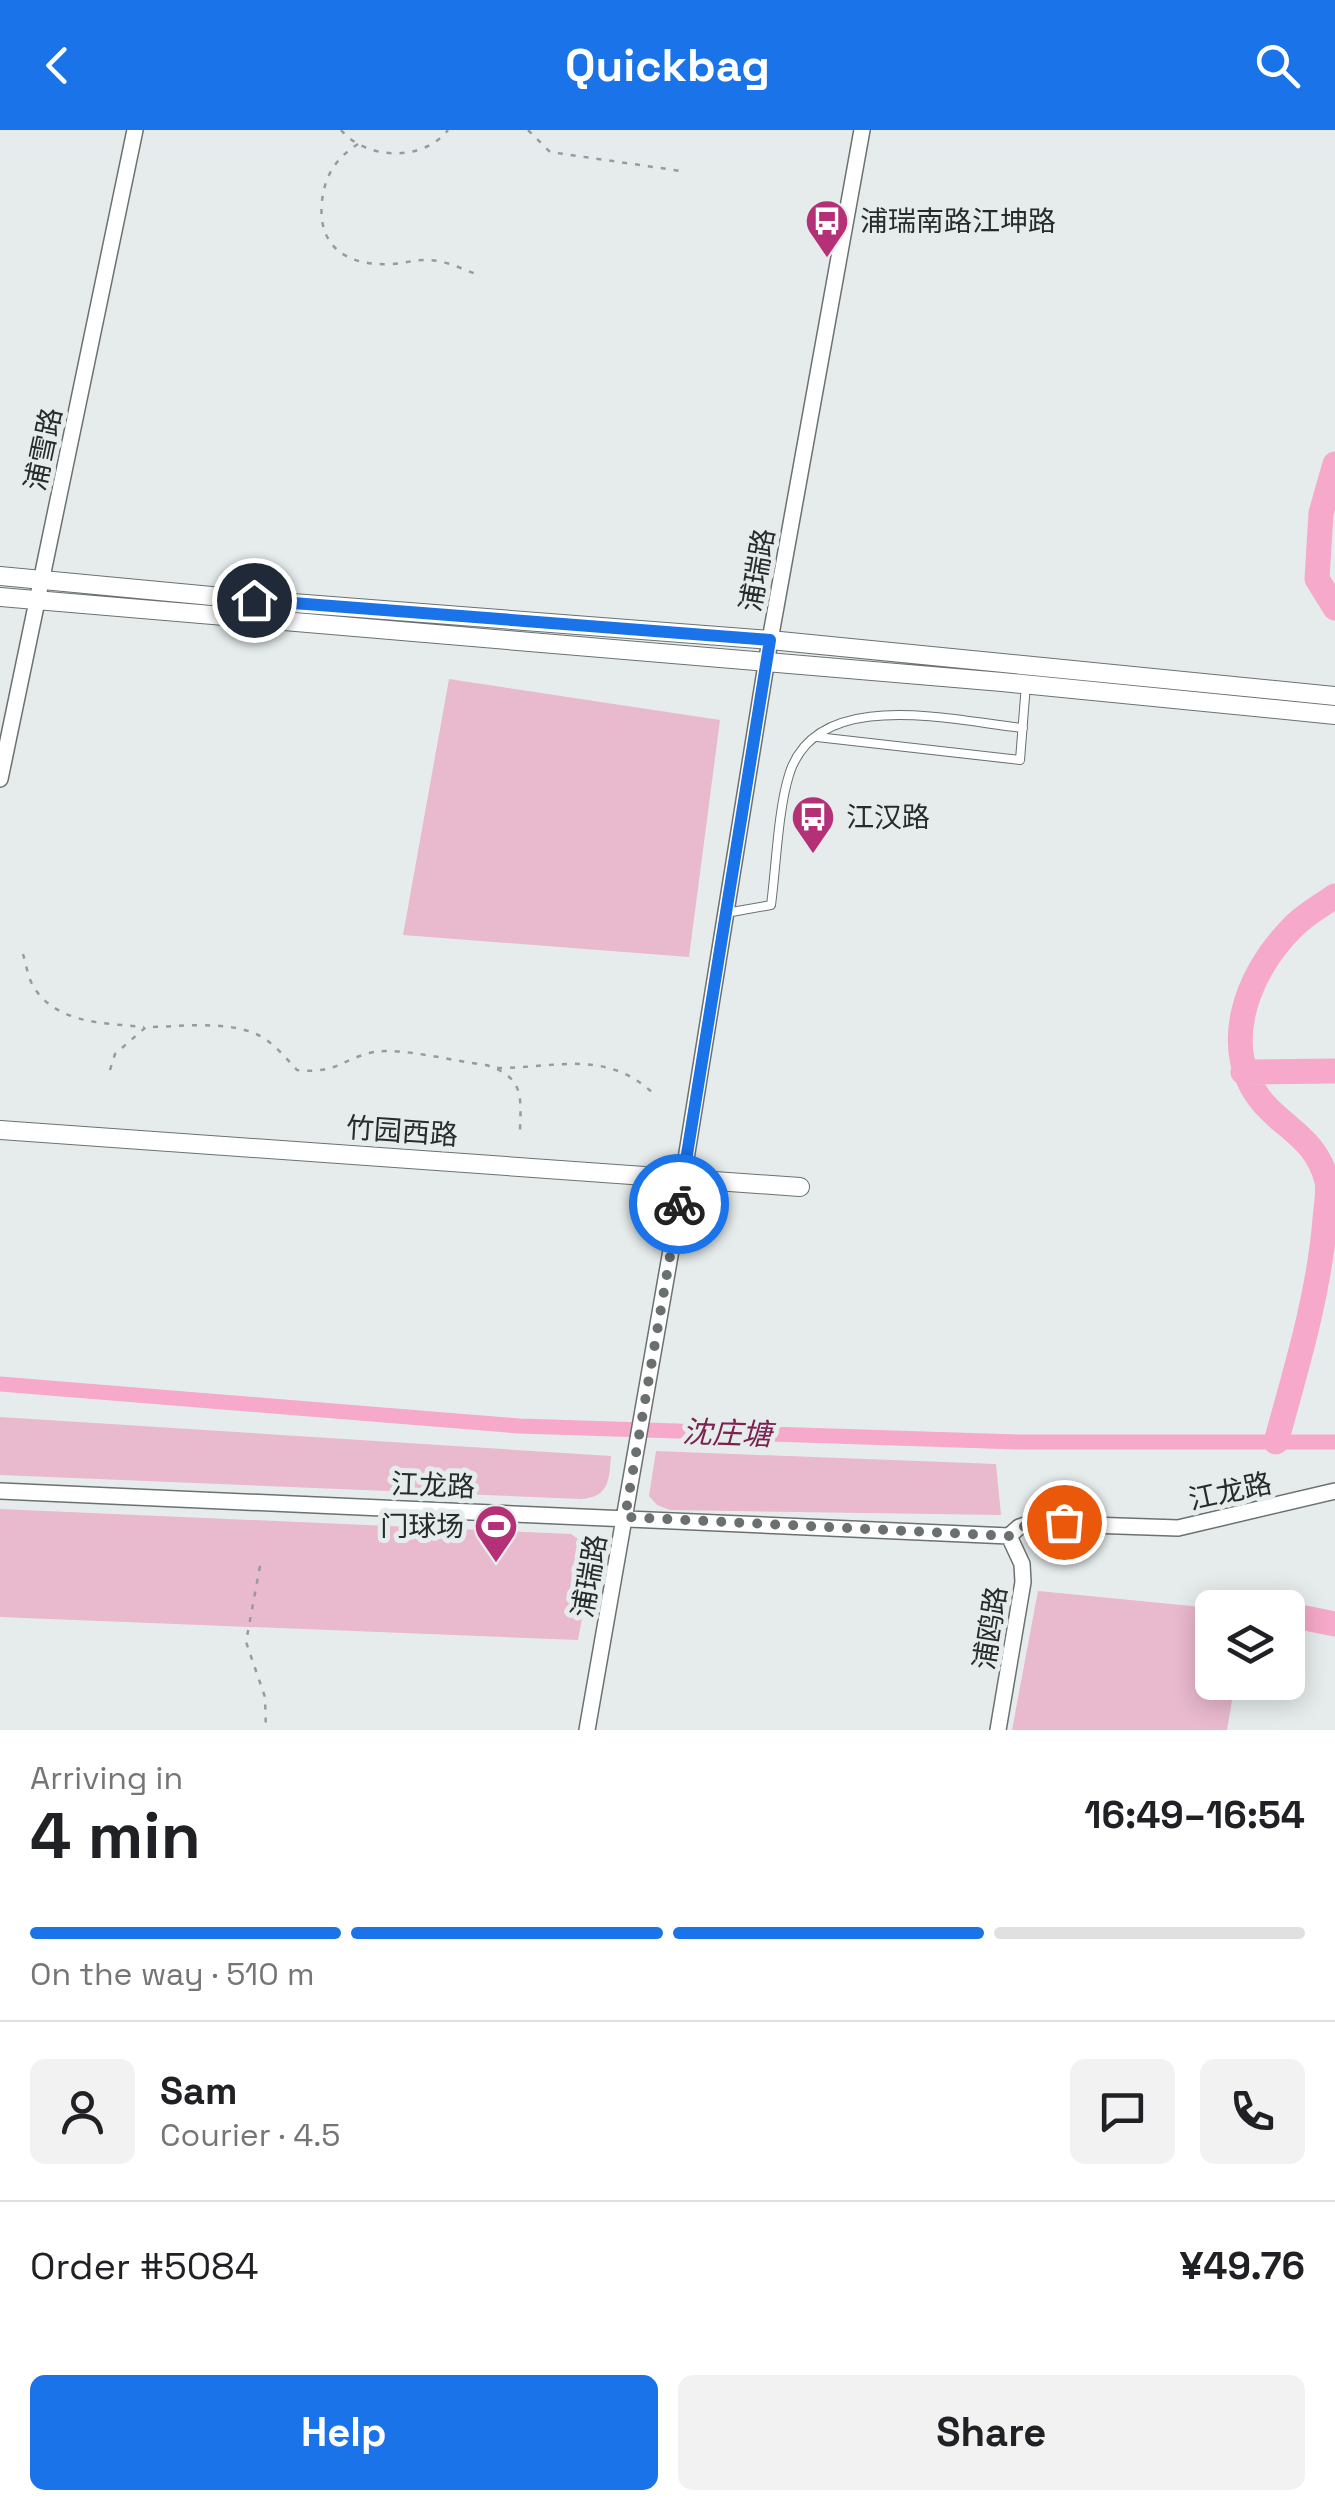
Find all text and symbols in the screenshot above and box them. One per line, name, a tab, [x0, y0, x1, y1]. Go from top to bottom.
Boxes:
text: Quickbag	[565, 37, 770, 94]
icon: back	[30, 38, 85, 93]
icon: search	[1250, 38, 1305, 93]
bus stop icon: 浦瑞南路江坤路	[804, 198, 850, 259]
place label: 浦瑞南路江坤路	[860, 203, 1056, 239]
street label: 浦雪路	[17, 404, 69, 494]
street label: 浦瑞路	[732, 526, 782, 614]
pin	[212, 558, 297, 643]
icon: home	[227, 573, 282, 628]
bus stop icon: 江汉路	[790, 794, 836, 855]
place label: 江汉路	[846, 799, 930, 835]
street label: 竹园西路	[345, 1109, 459, 1153]
courier	[629, 1154, 729, 1254]
icon: bike	[652, 1177, 707, 1232]
water label: 沈庄塘	[681, 1412, 778, 1454]
street label: 江龙路	[1185, 1465, 1275, 1517]
street label: 江龙路	[390, 1466, 476, 1504]
pin	[1022, 1480, 1107, 1565]
icon: bag	[1037, 1495, 1092, 1550]
sports icon: 门球场	[473, 1503, 519, 1564]
place label: 门球场	[380, 1508, 464, 1544]
street label: 浦瑞路	[564, 1532, 614, 1620]
street label: 浦鸥路	[966, 1584, 1014, 1672]
map controls	[1195, 1590, 1305, 1700]
button: layers	[1195, 1590, 1305, 1700]
text: Arriving in	[30, 1758, 183, 1798]
text: 16:49–16:54	[1084, 1791, 1305, 1839]
text: 4 min	[30, 1794, 201, 1877]
text: On the way · 510 m	[30, 1954, 314, 1994]
button: person	[30, 2059, 135, 2164]
button: chat	[1070, 2059, 1175, 2164]
button: phone	[1200, 2059, 1305, 2164]
text: Sam	[160, 2067, 237, 2115]
text: Courier · 4.5	[160, 2115, 341, 2155]
text: Order #5084	[30, 2242, 259, 2290]
text: ¥49.76	[1180, 2242, 1305, 2290]
button: Help	[30, 2375, 658, 2490]
button: Share	[678, 2375, 1305, 2490]

